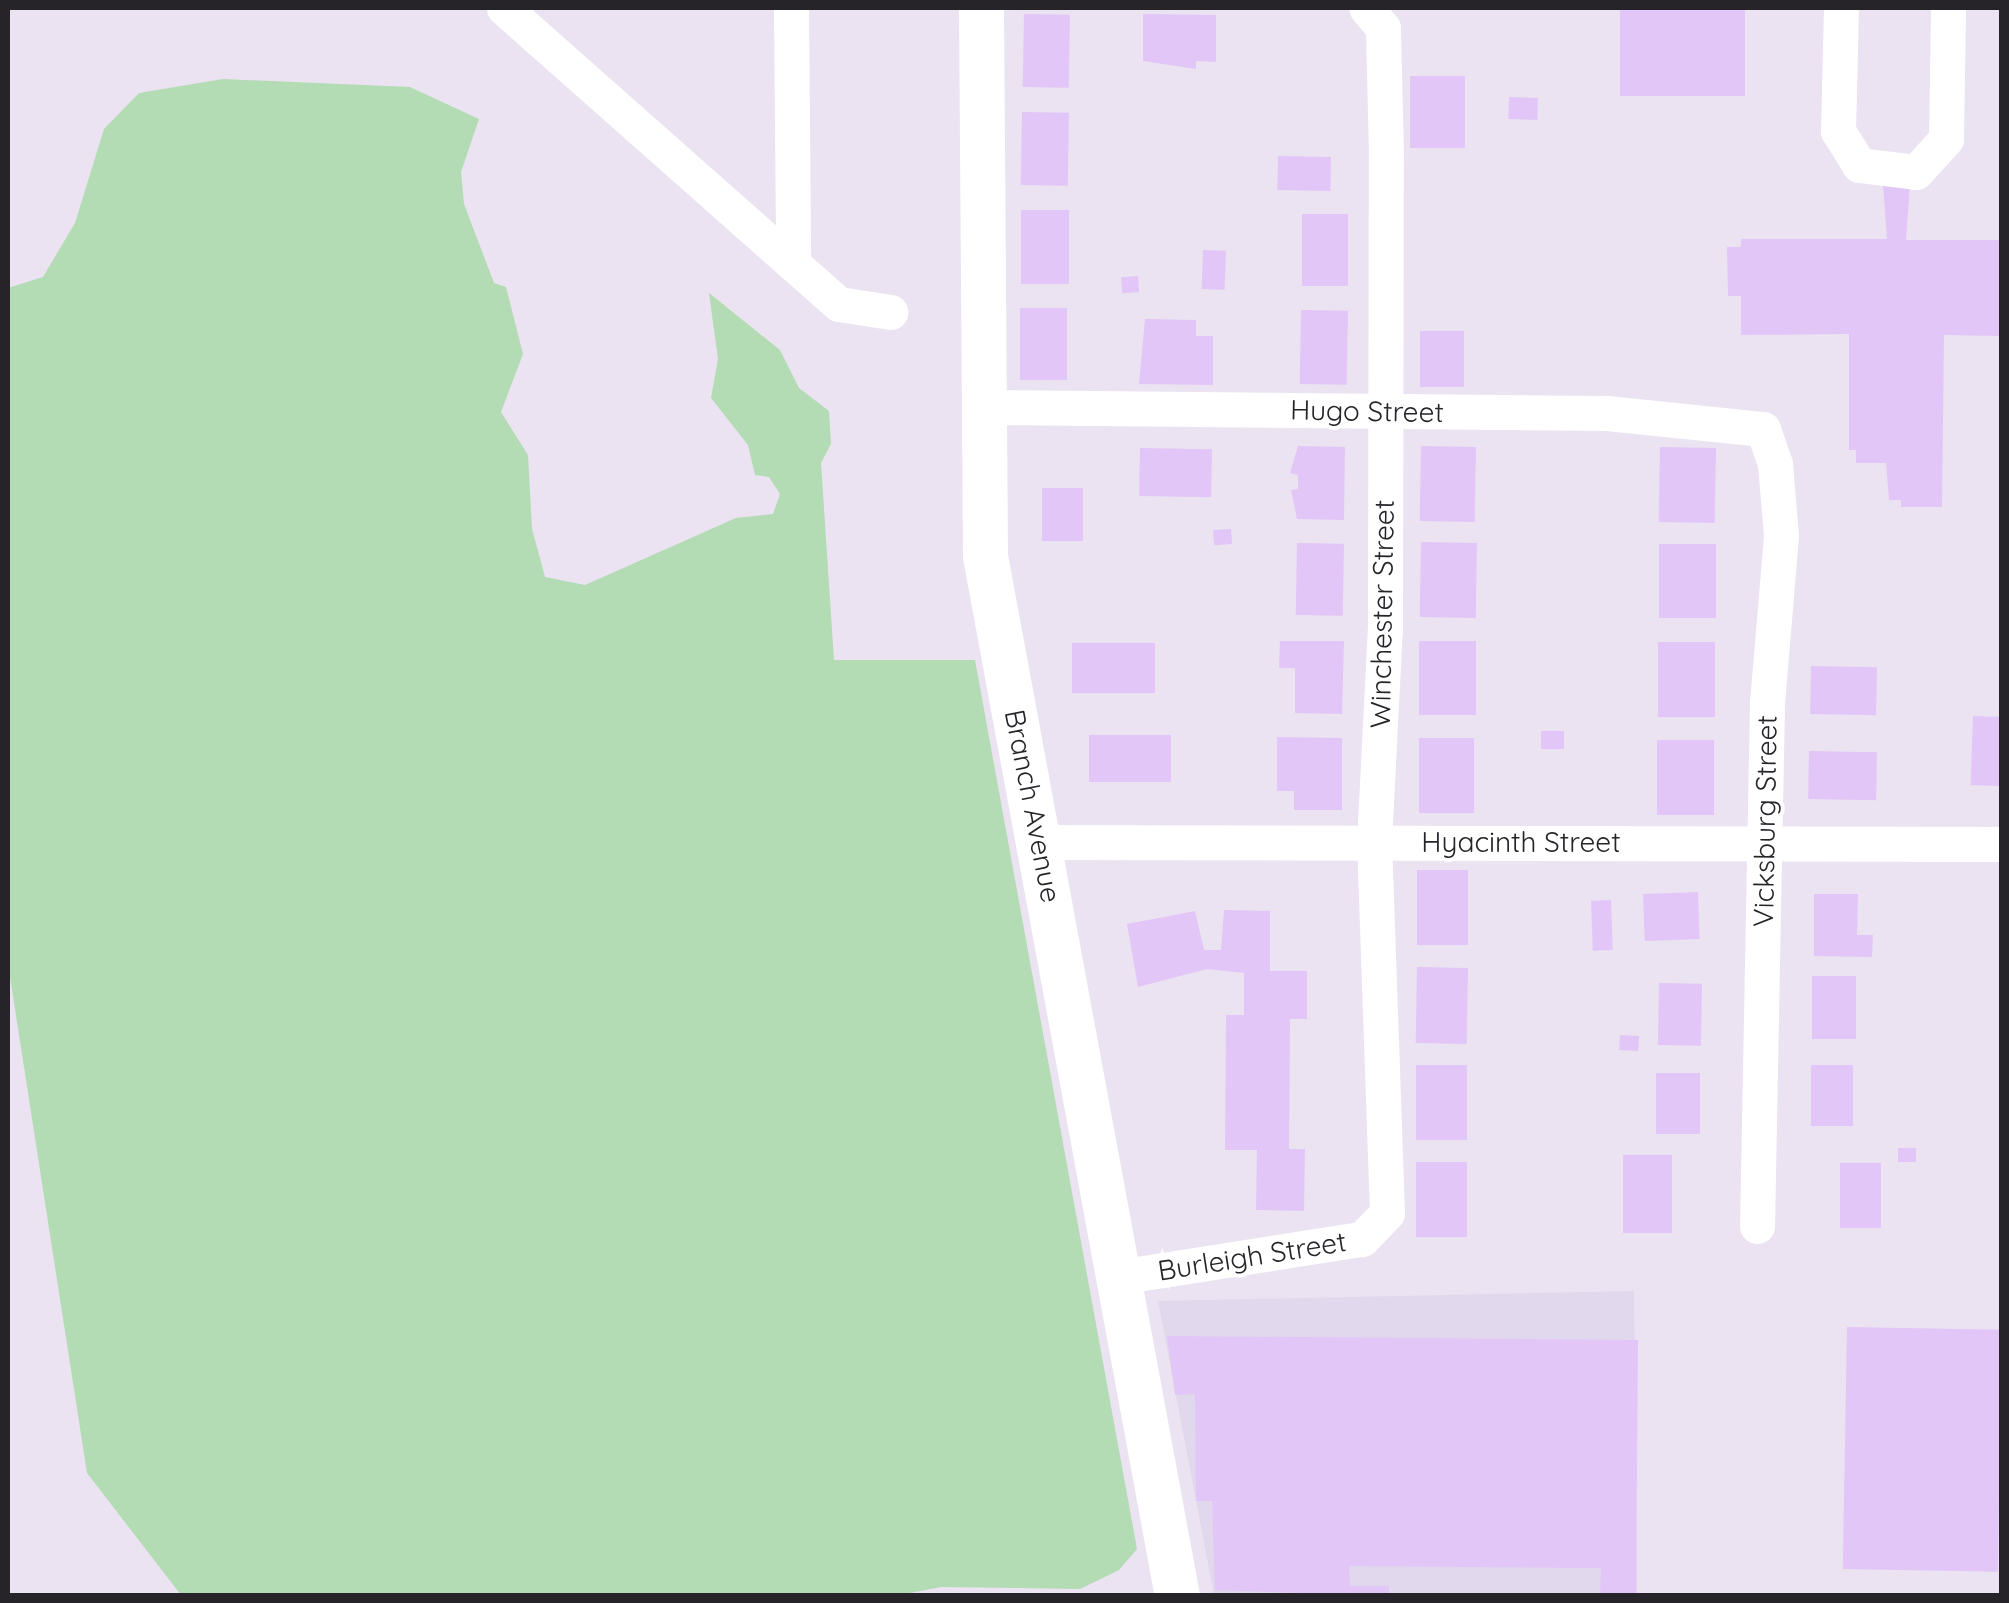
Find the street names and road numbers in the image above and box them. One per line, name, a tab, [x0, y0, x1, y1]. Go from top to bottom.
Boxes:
street label: Hugo Street	[1290, 393, 1444, 429]
street label: Winchester Street	[1363, 499, 1401, 729]
street label: Branch Avenue	[998, 707, 1068, 905]
street label: Vicksburg Street	[1746, 715, 1784, 927]
street label: Hyacinth Street	[1421, 825, 1621, 859]
street label: Burleigh Street	[1155, 1225, 1349, 1287]

